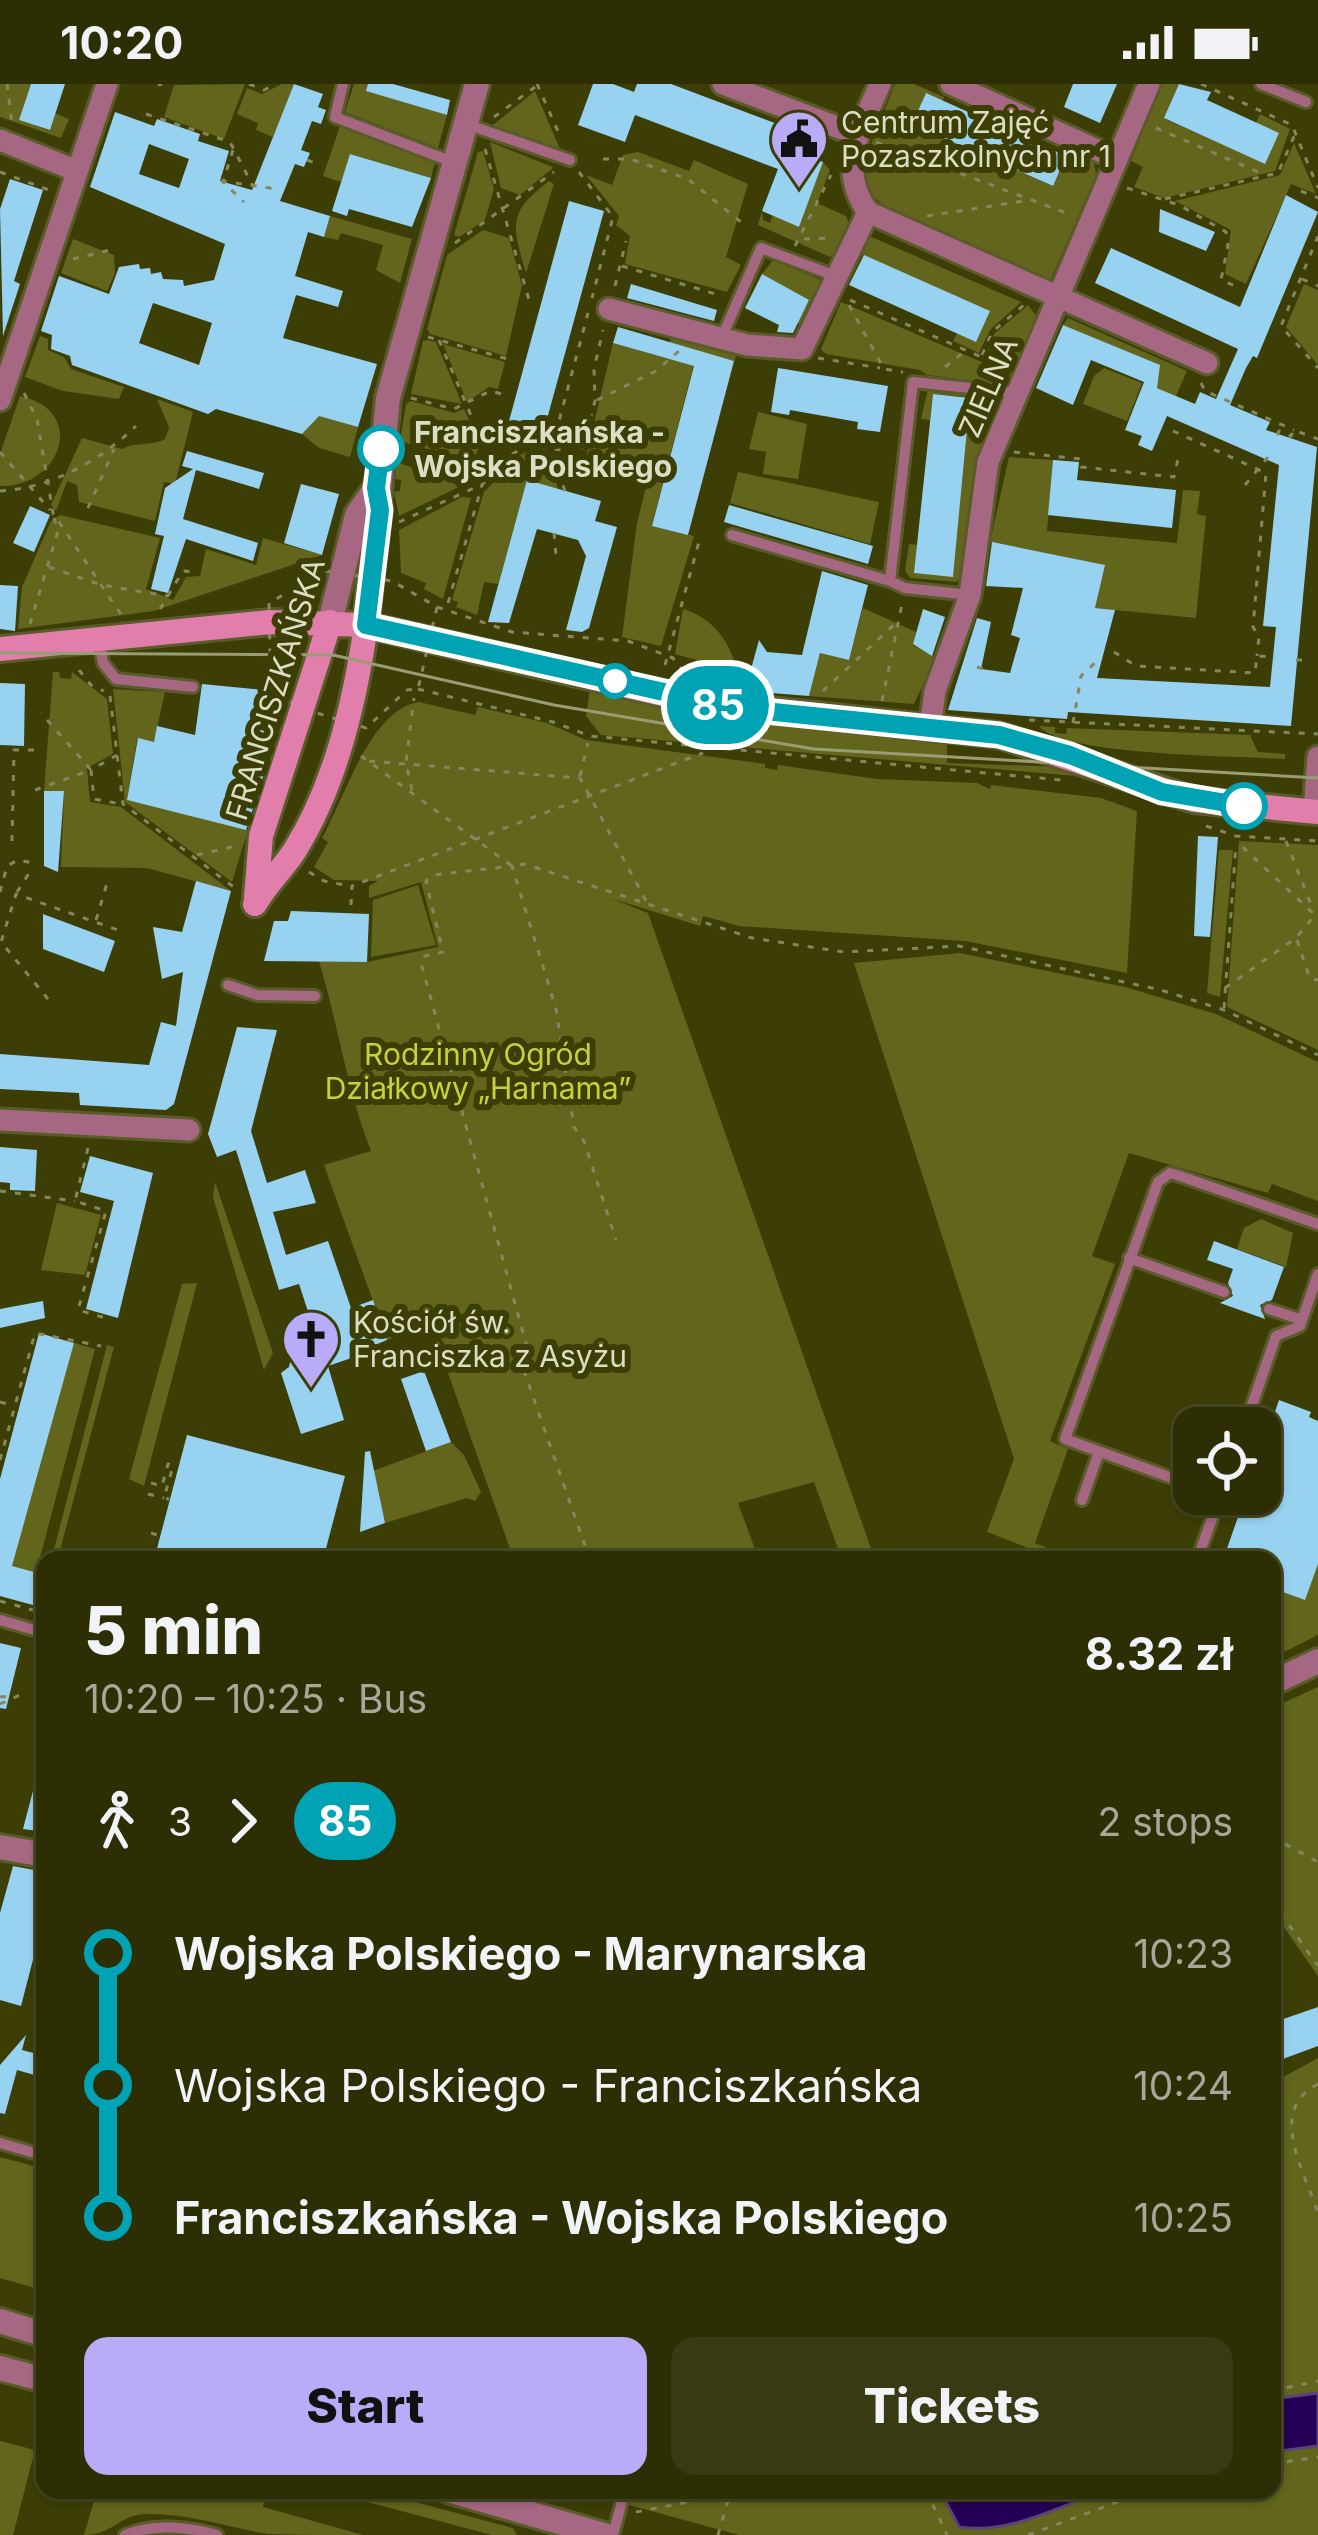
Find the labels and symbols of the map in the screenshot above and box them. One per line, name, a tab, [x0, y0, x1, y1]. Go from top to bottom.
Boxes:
place label: Centrum Zajęć Pozaszkolnych nr 1	[841, 104, 1111, 174]
public building icon: Centrum Zajęć Pozaszkolnych nr 1	[768, 108, 830, 190]
street label: ZIELNA	[951, 332, 1025, 442]
place label: Franciszkańska - Wojska Polskiego	[414, 414, 672, 484]
marker: Franciszkańska - Wojska Polskiego	[359, 427, 403, 471]
street label: FRANCISZKAŃSKA	[218, 554, 332, 824]
unlabelled marker	[599, 665, 631, 697]
line badge: 85	[664, 666, 772, 744]
unlabelled marker	[1222, 784, 1266, 828]
park label: Rodzinny Ogród Działkowy „Harnama”	[325, 1036, 631, 1106]
place label: Kościół św. Franciszka z Asyżu	[353, 1304, 627, 1374]
church icon: Kościół św. Franciszka z Asyżu	[280, 1308, 342, 1390]

